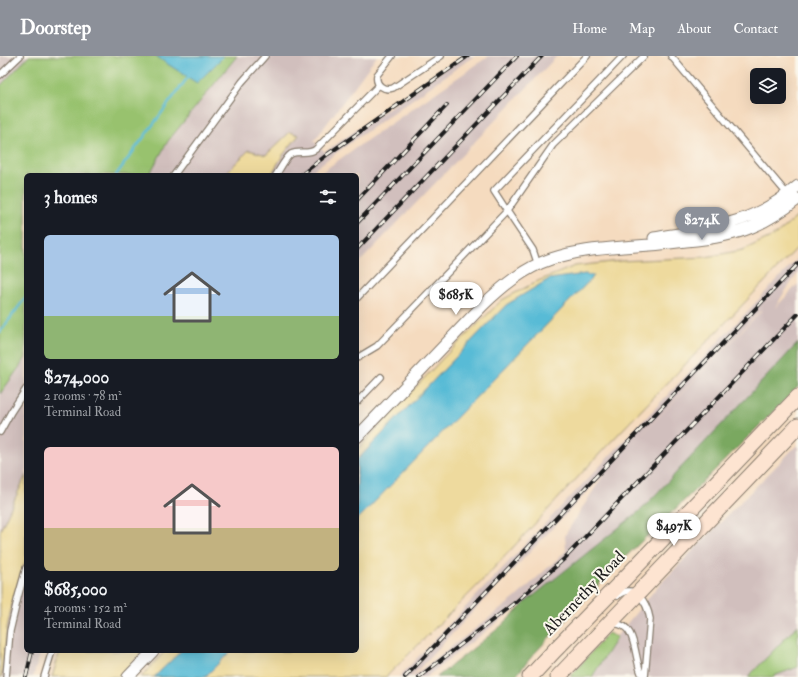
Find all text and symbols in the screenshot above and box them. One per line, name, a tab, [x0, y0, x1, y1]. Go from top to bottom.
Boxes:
text: Doorstep	[20, 16, 91, 40]
text: Home	[572, 20, 607, 37]
text: Map	[629, 20, 655, 37]
text: About	[677, 20, 711, 37]
text: Contact	[733, 20, 778, 37]
map controls	[750, 68, 786, 104]
button: layers	[750, 68, 786, 104]
icon: filters	[317, 186, 339, 208]
text: 3 homes	[44, 187, 97, 208]
pin: $274K	[674, 207, 730, 241]
text: $274K	[684, 212, 720, 228]
icon: home	[156, 261, 228, 333]
pin: $685K	[428, 282, 484, 316]
text: $685K	[439, 287, 473, 303]
text: $274,000	[44, 367, 109, 388]
text: 2 rooms · 78 m²	[44, 388, 122, 404]
text: Terminal Road	[44, 404, 121, 420]
icon: home	[156, 473, 228, 545]
pin: $497K	[646, 513, 702, 547]
text: $497K	[656, 518, 692, 534]
street label: Abernethy Road	[538, 546, 631, 641]
text: $685,000	[44, 579, 108, 600]
text: 4 rooms · 152 m²	[44, 600, 127, 616]
text: Terminal Road	[44, 616, 121, 632]

